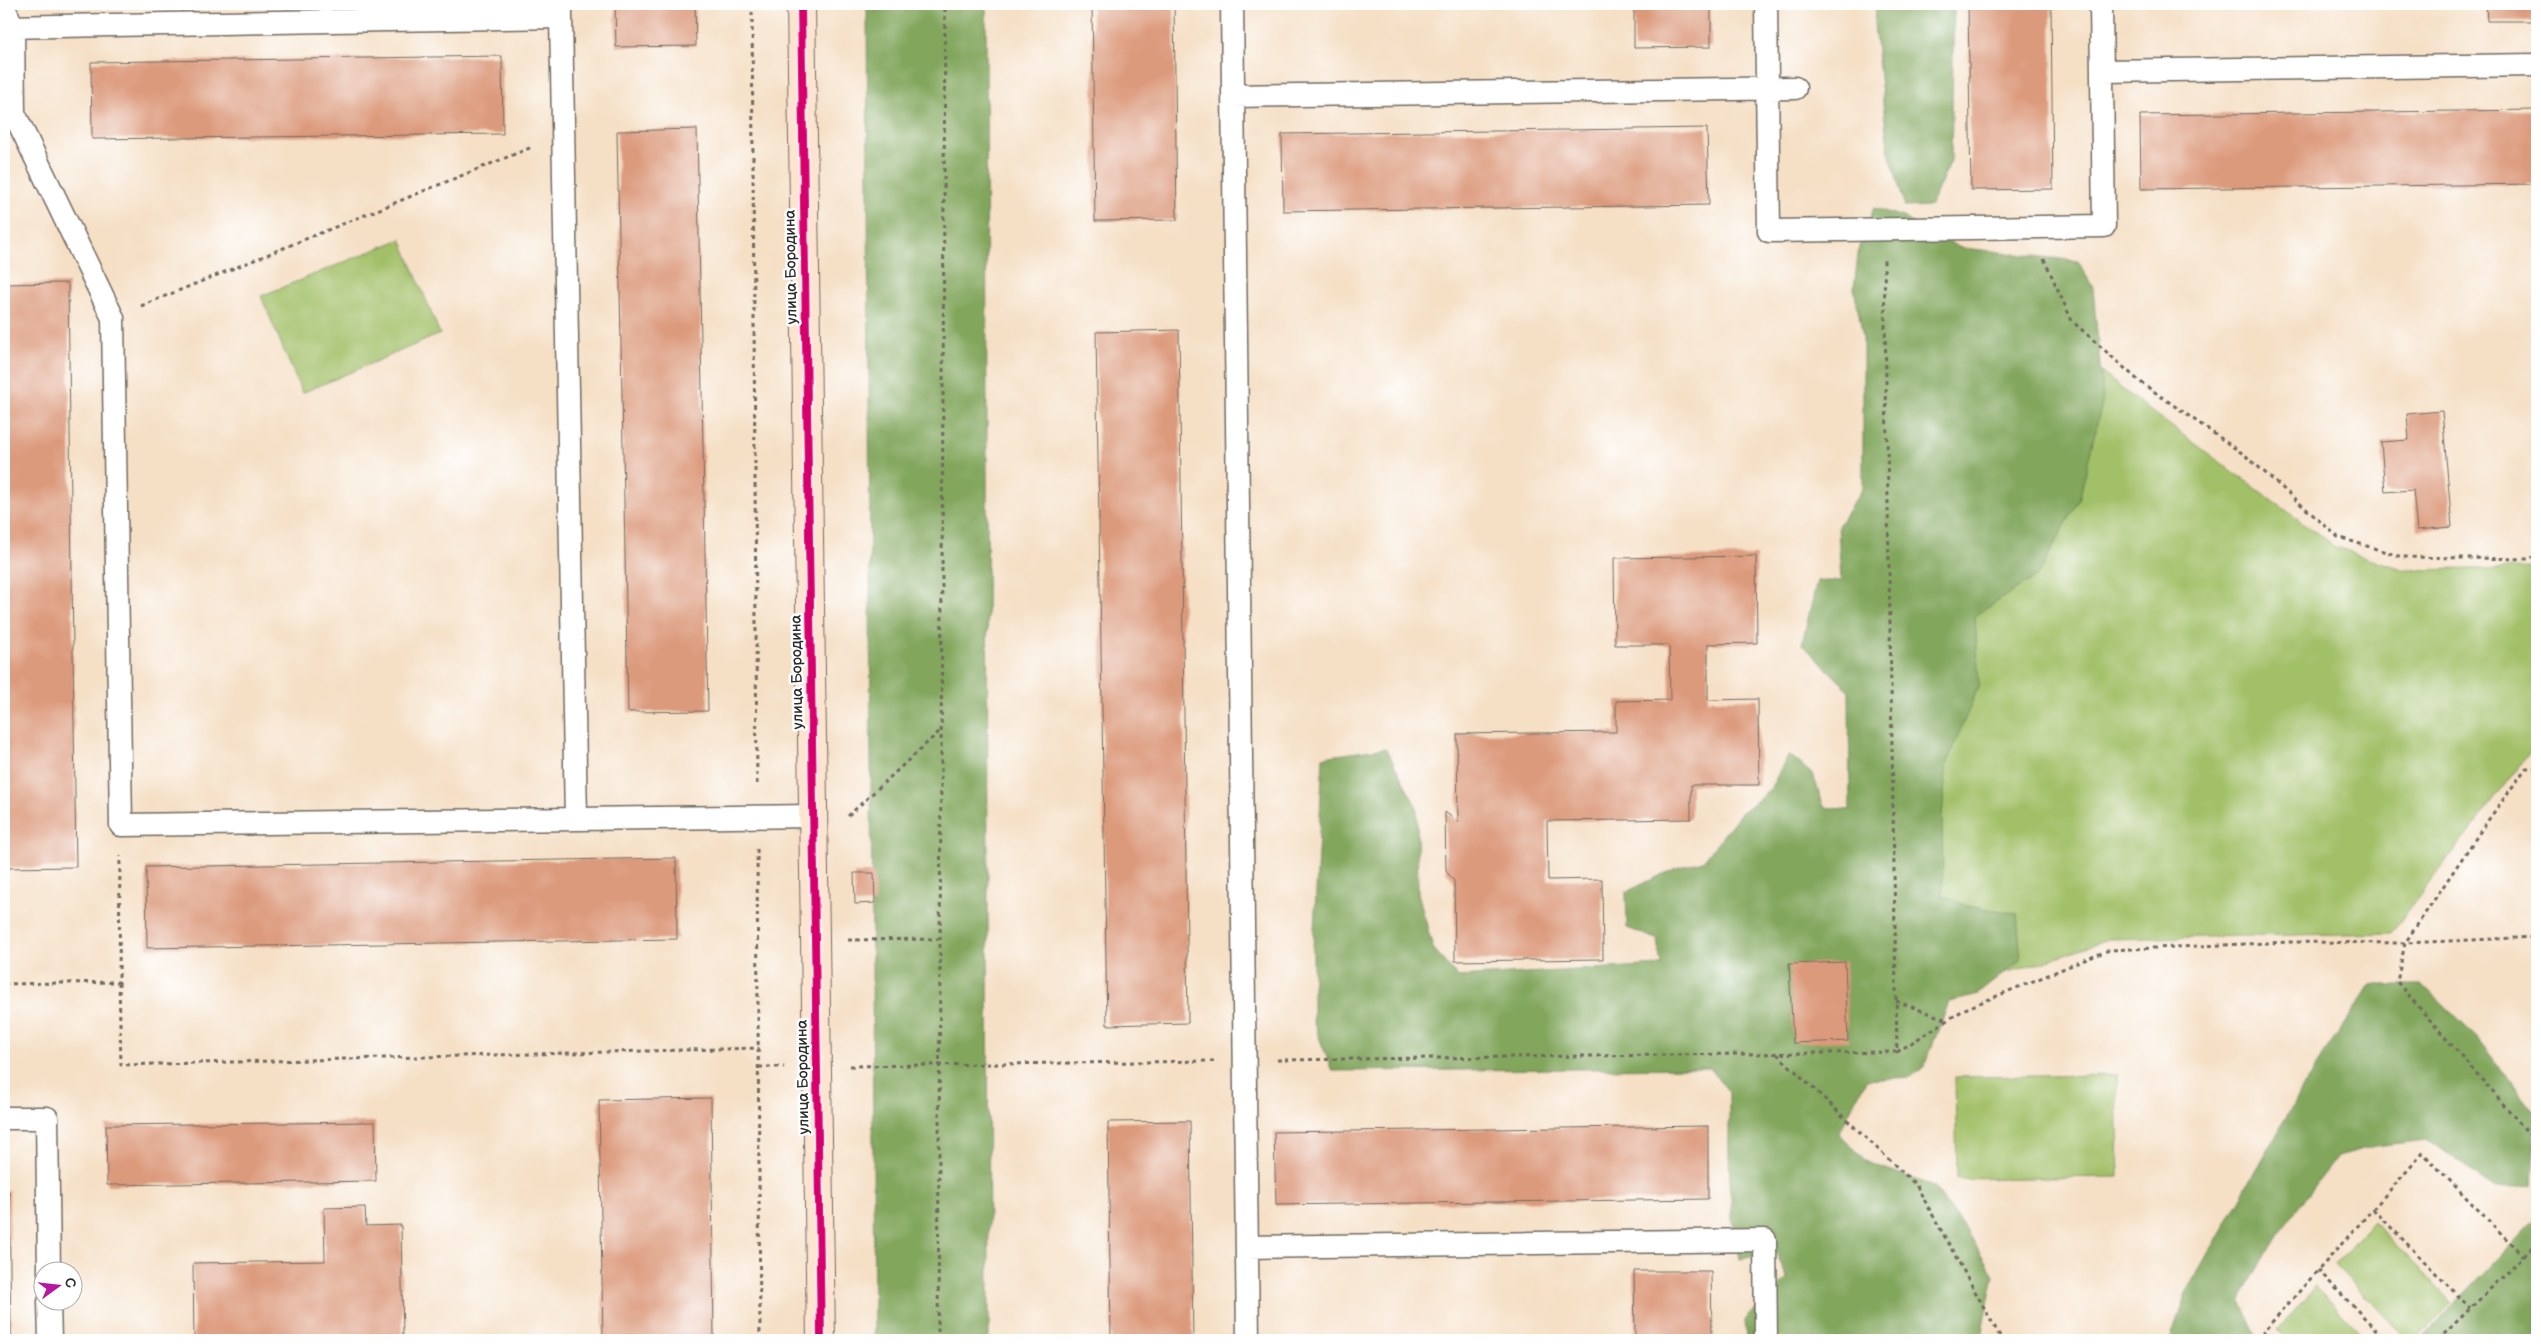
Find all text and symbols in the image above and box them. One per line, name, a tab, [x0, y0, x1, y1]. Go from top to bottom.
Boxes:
street label: улица Бородина	[781, 209, 801, 324]
street label: улица Бородина	[787, 614, 807, 729]
street label: улица Бородина	[793, 1019, 813, 1134]
north arrow	[32, 1262, 82, 1312]
text: С	[61, 1276, 80, 1290]

